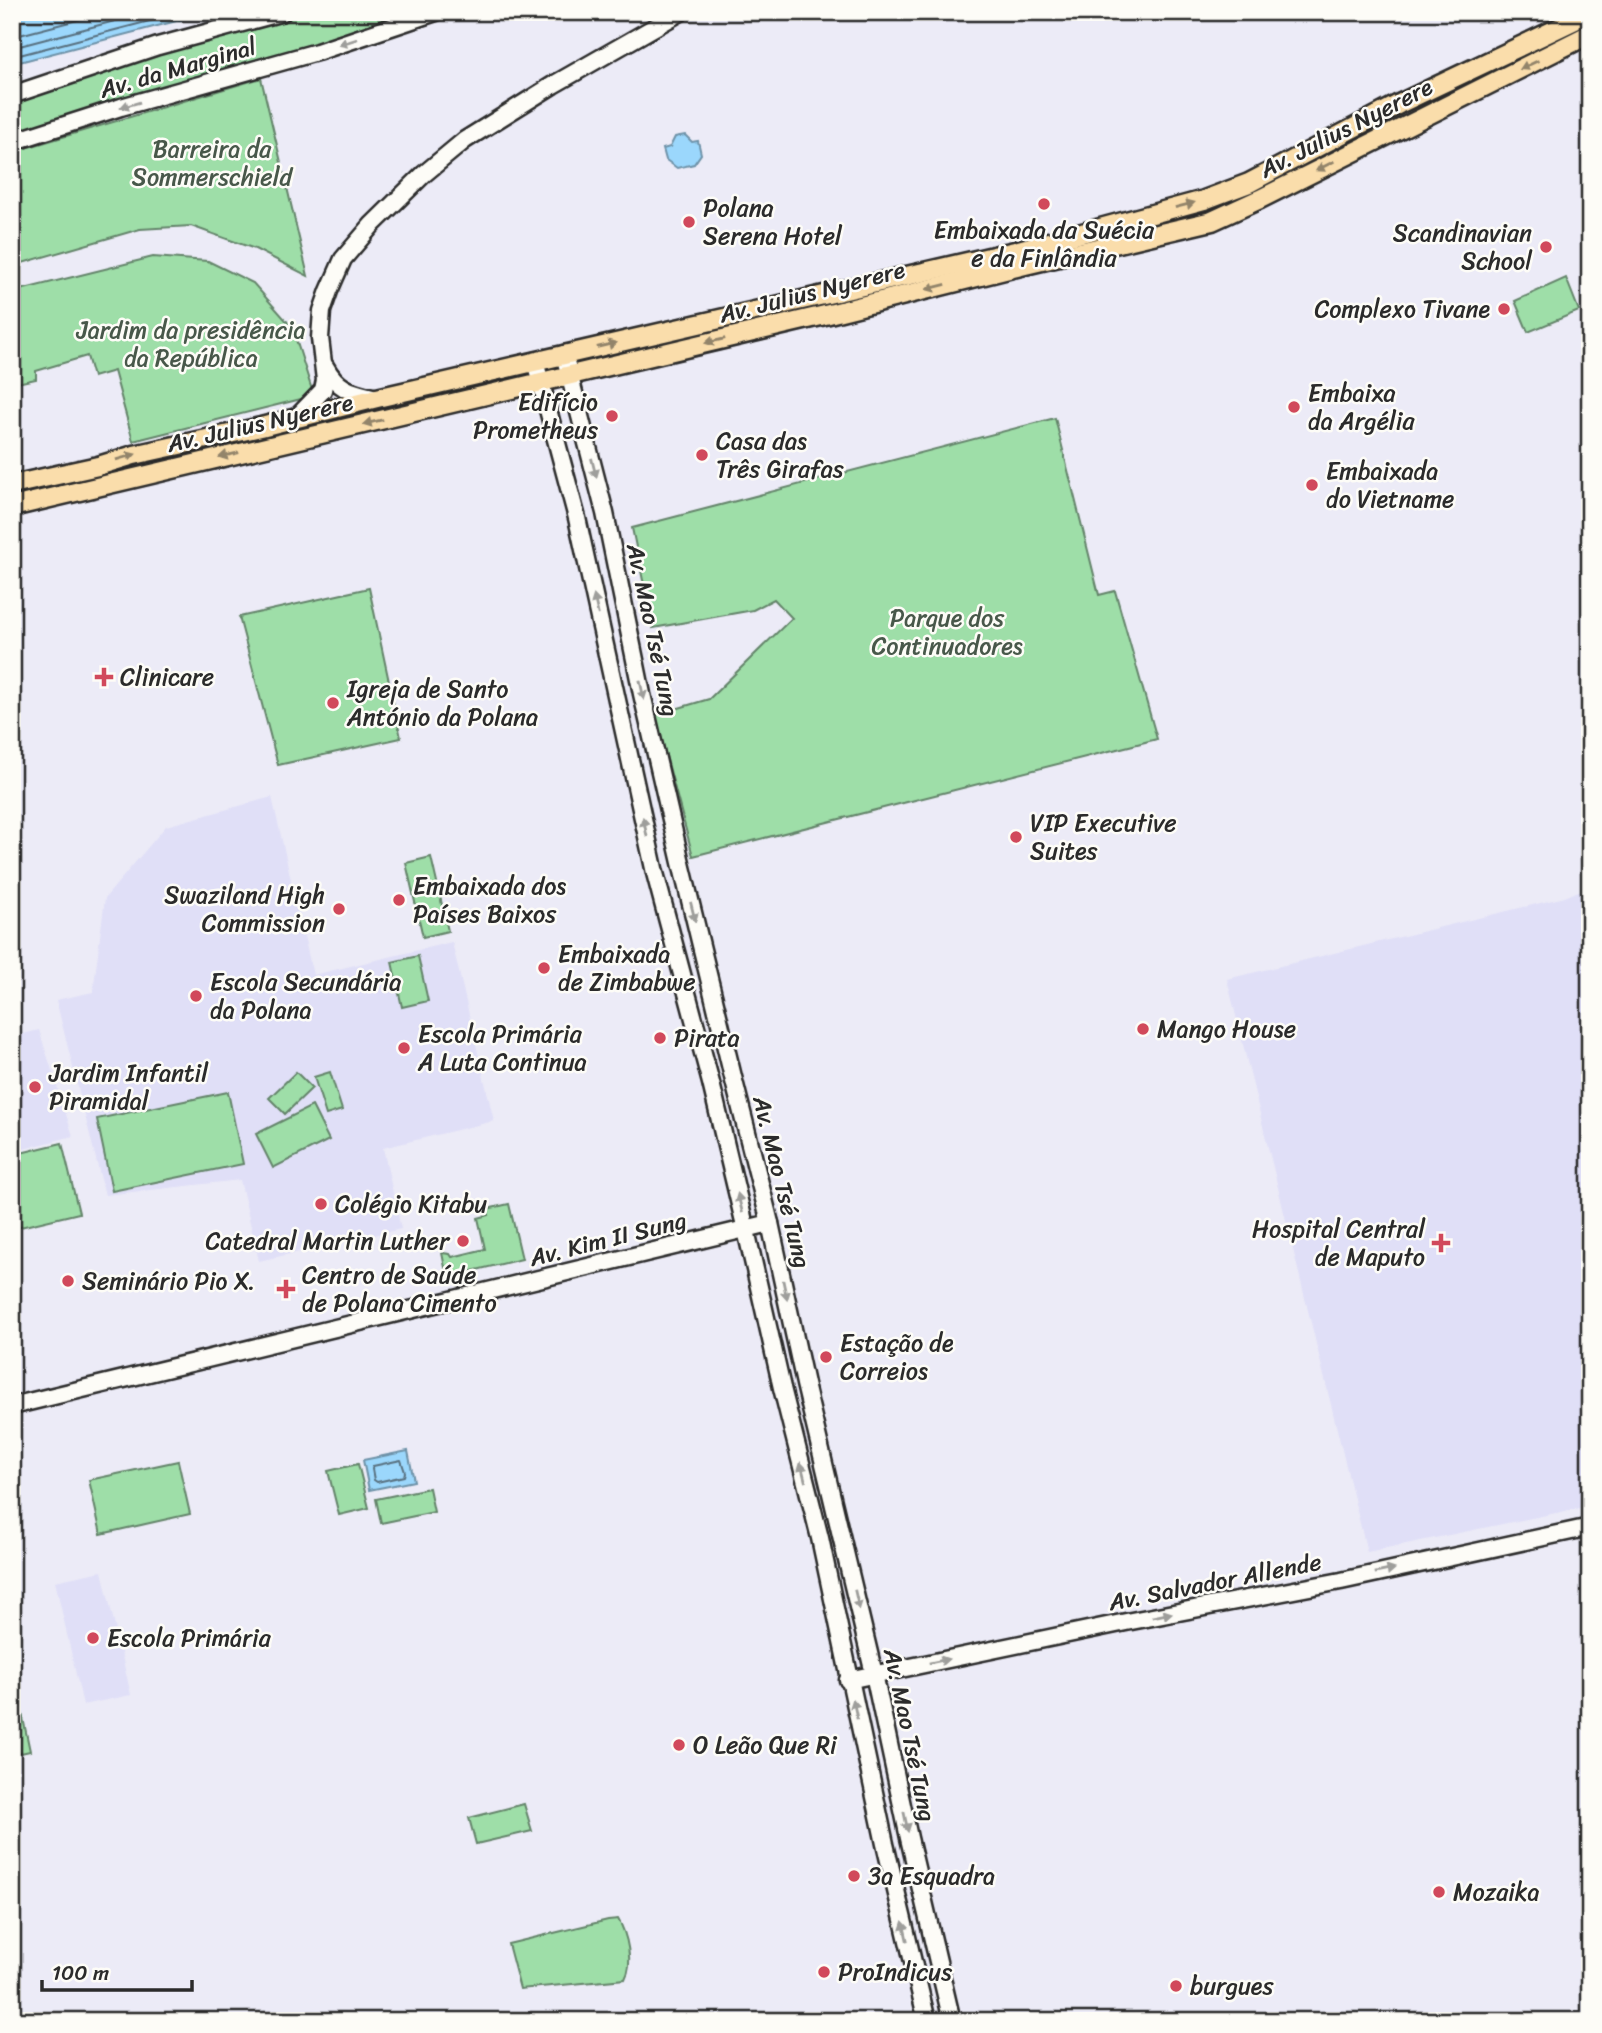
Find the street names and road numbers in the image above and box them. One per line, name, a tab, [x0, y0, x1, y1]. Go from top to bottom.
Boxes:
street label: Av. da Marginal	[94, 25, 262, 111]
street label: Av. Julius Nyerere	[1251, 66, 1441, 190]
street label: Av. Julius Nyerere	[714, 249, 910, 336]
street label: Av. Julius Nyerere	[162, 381, 358, 465]
street label: Av. Mao Tsé Tung	[614, 538, 692, 721]
street label: Av. Mao Tsé Tung	[740, 1090, 824, 1273]
street label: Av. Kim II Sung	[524, 1199, 691, 1279]
street label: Av. Salvador Allende	[1104, 1541, 1325, 1623]
street label: Av. Mao Tsé Tung	[871, 1643, 949, 1826]

